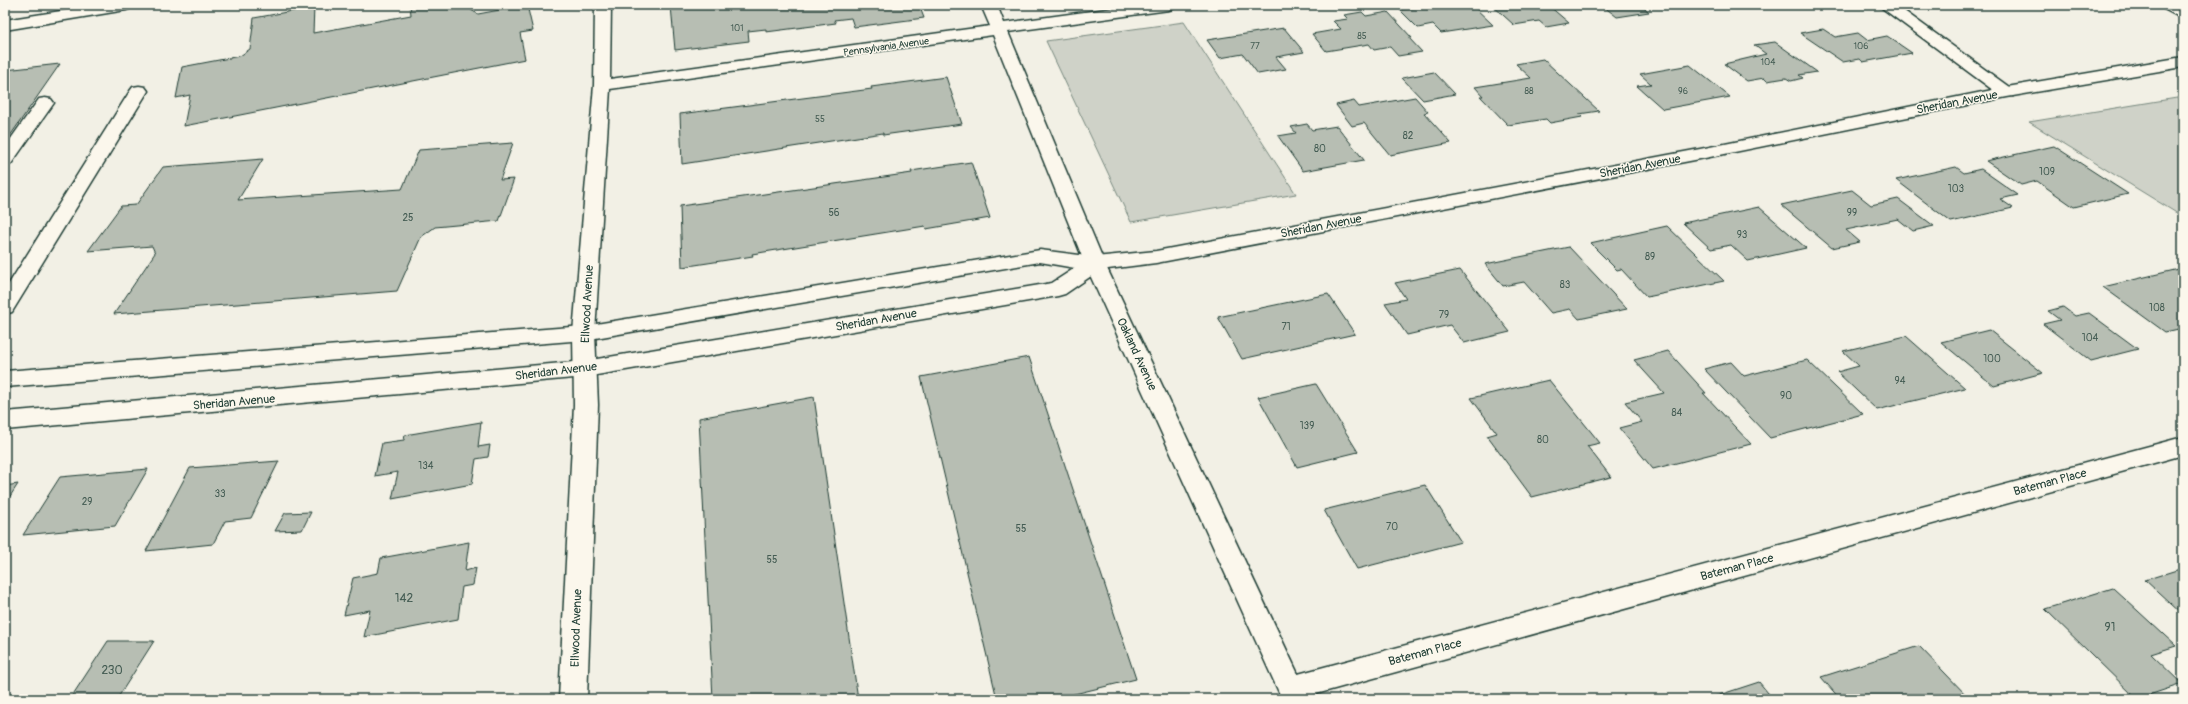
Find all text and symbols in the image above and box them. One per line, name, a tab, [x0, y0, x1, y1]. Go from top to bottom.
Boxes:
house number: 101	[730, 23, 744, 34]
house number: 85	[1357, 31, 1367, 42]
street label: Pennsylvania Avenue	[843, 35, 930, 59]
house number: 77	[1250, 41, 1260, 52]
house number: 106	[1854, 41, 1868, 52]
house number: 104	[1761, 57, 1776, 68]
house number: 88	[1524, 86, 1534, 97]
house number: 96	[1678, 86, 1688, 97]
street label: Sheridan Avenue	[1915, 87, 1999, 118]
house number: 55	[815, 114, 825, 125]
house number: 82	[1403, 130, 1414, 142]
house number: 80	[1314, 143, 1326, 155]
street label: Sheridan Avenue	[1598, 151, 1682, 182]
house number: 109	[2039, 166, 2055, 178]
house number: 103	[1948, 183, 1965, 195]
house number: 56	[828, 207, 840, 219]
house number: 99	[1847, 207, 1857, 219]
street label: Sheridan Avenue	[1279, 211, 1363, 242]
house number: 25	[402, 212, 414, 224]
house number: 93	[1737, 229, 1748, 241]
house number: 89	[1645, 251, 1655, 263]
street label: Ellwood Avenue	[578, 264, 597, 344]
house number: 83	[1560, 279, 1571, 291]
house number: 108	[2149, 302, 2165, 314]
street label: Sheridan Avenue	[834, 306, 918, 335]
house number: 79	[1439, 309, 1449, 321]
street label: Oakland Avenue	[1113, 315, 1160, 393]
house number: 71	[1281, 321, 1291, 333]
house number: 104	[2082, 332, 2098, 344]
house number: 100	[1983, 353, 2001, 365]
street label: Sheridan Avenue	[514, 359, 598, 384]
house number: 94	[1895, 375, 1906, 387]
house number: 90	[1780, 390, 1792, 402]
street label: Sheridan Avenue	[192, 391, 276, 414]
house number: 84	[1672, 407, 1683, 419]
house number: 139	[1300, 420, 1314, 432]
house number: 80	[1537, 434, 1549, 446]
house number: 134	[418, 460, 434, 472]
street label: Bateman Place	[2012, 466, 2088, 499]
house number: 33	[214, 488, 226, 500]
house number: 29	[82, 496, 92, 508]
house number: 70	[1386, 521, 1398, 533]
house number: 55	[1016, 523, 1026, 535]
street label: Bateman Place	[1699, 551, 1775, 584]
house number: 55	[767, 554, 777, 566]
street label: Ellwood Avenue	[568, 589, 585, 667]
house number: 142	[395, 591, 413, 606]
house number: 91	[2105, 620, 2115, 635]
street label: Bateman Place	[1387, 636, 1463, 669]
house number: 230	[101, 663, 123, 678]

